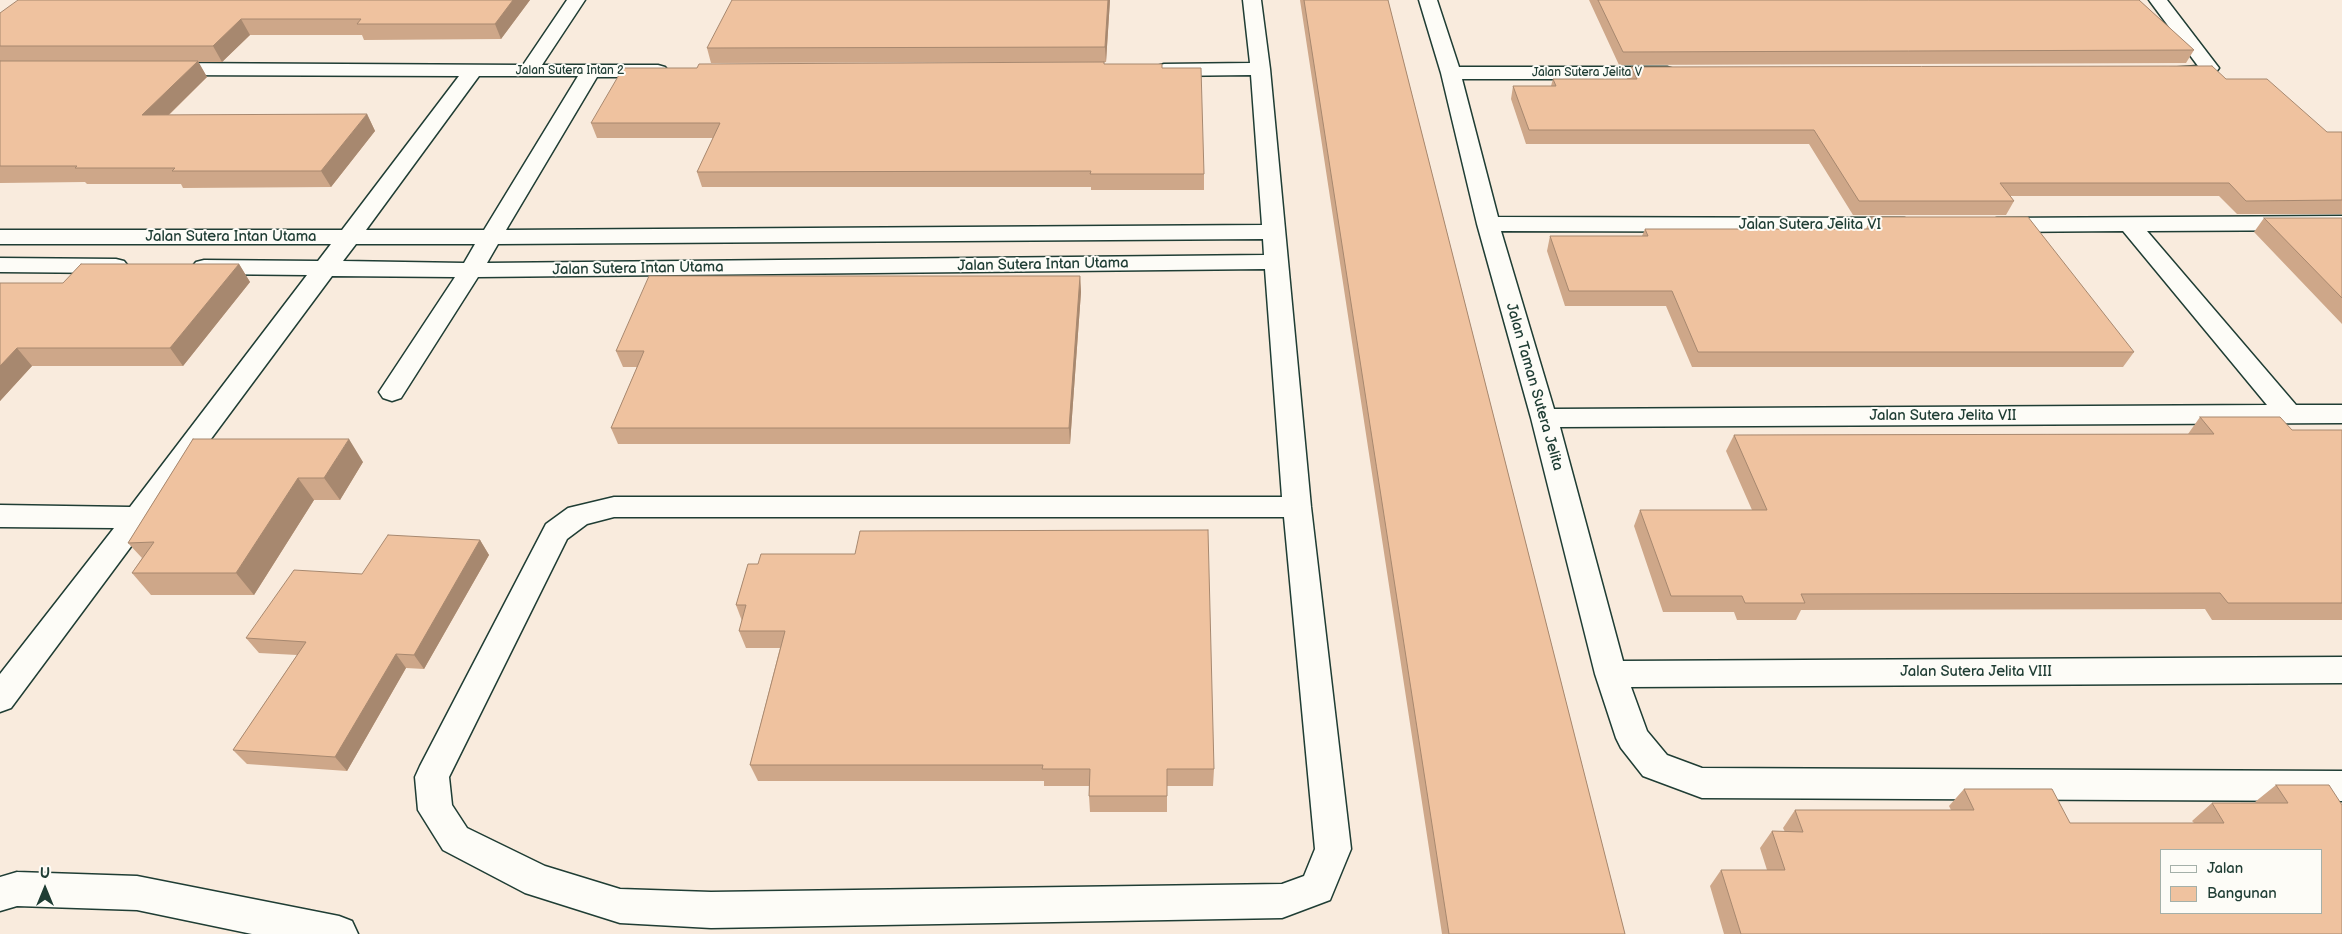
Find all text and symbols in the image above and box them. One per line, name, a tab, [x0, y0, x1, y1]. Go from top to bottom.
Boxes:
street label: Jalan Sutera Intan 2	[516, 64, 624, 78]
street label: Jalan Sutera Jelita V	[1532, 66, 1642, 80]
street label: Jalan Sutera Jelita VI	[1739, 216, 1881, 234]
street label: Jalan Sutera Intan Utama	[145, 228, 317, 246]
street label: Jalan Sutera Intan Utama	[957, 255, 1129, 275]
street label: Jalan Sutera Intan Utama	[552, 259, 724, 279]
street label: Jalan Taman Sutera Jelita	[1501, 301, 1567, 473]
street label: Jalan Sutera Jelita VII	[1870, 407, 2016, 425]
street label: Jalan Sutera Jelita VIII	[1900, 663, 2052, 681]
legend	[2160, 849, 2322, 914]
text: Jalan	[2207, 859, 2243, 878]
north arrow	[20, 864, 70, 914]
text: U	[40, 865, 50, 882]
text: Bangunan	[2207, 884, 2277, 903]

